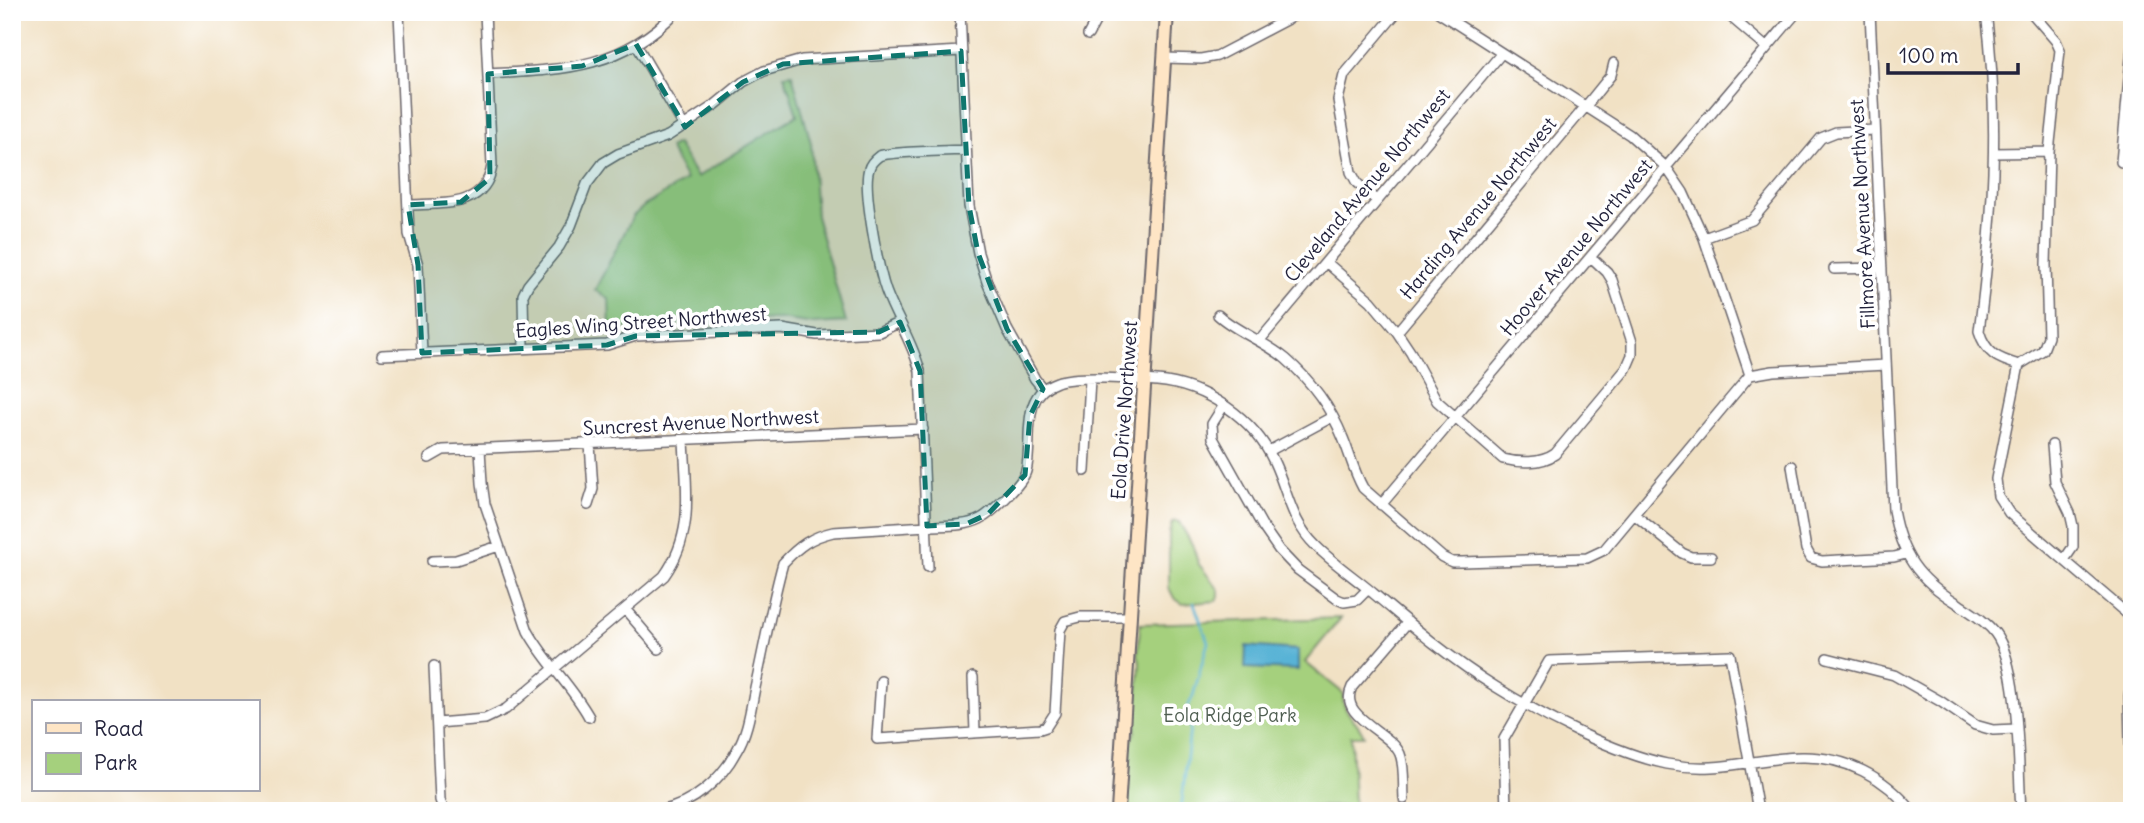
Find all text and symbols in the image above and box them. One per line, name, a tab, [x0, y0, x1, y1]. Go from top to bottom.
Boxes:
scale bar	[1888, 32, 2018, 76]
text: 100 m	[1899, 42, 1958, 69]
street label: Cleveland Avenue Northwest	[1279, 83, 1455, 287]
street label: Fillmore Avenue Northwest	[1844, 99, 1880, 329]
street label: Harding Avenue Northwest	[1395, 112, 1561, 304]
street label: Hoover Avenue Northwest	[1495, 154, 1657, 340]
street label: Eagles Wing Street Northwest	[515, 301, 767, 343]
street label: Eola Drive Northwest	[1106, 320, 1142, 500]
street label: Suncrest Avenue Northwest	[582, 404, 820, 440]
legend	[32, 700, 259, 792]
park label: Eola Ridge Park	[1163, 703, 1297, 727]
text: Road	[94, 715, 143, 742]
text: Park	[94, 749, 137, 776]

